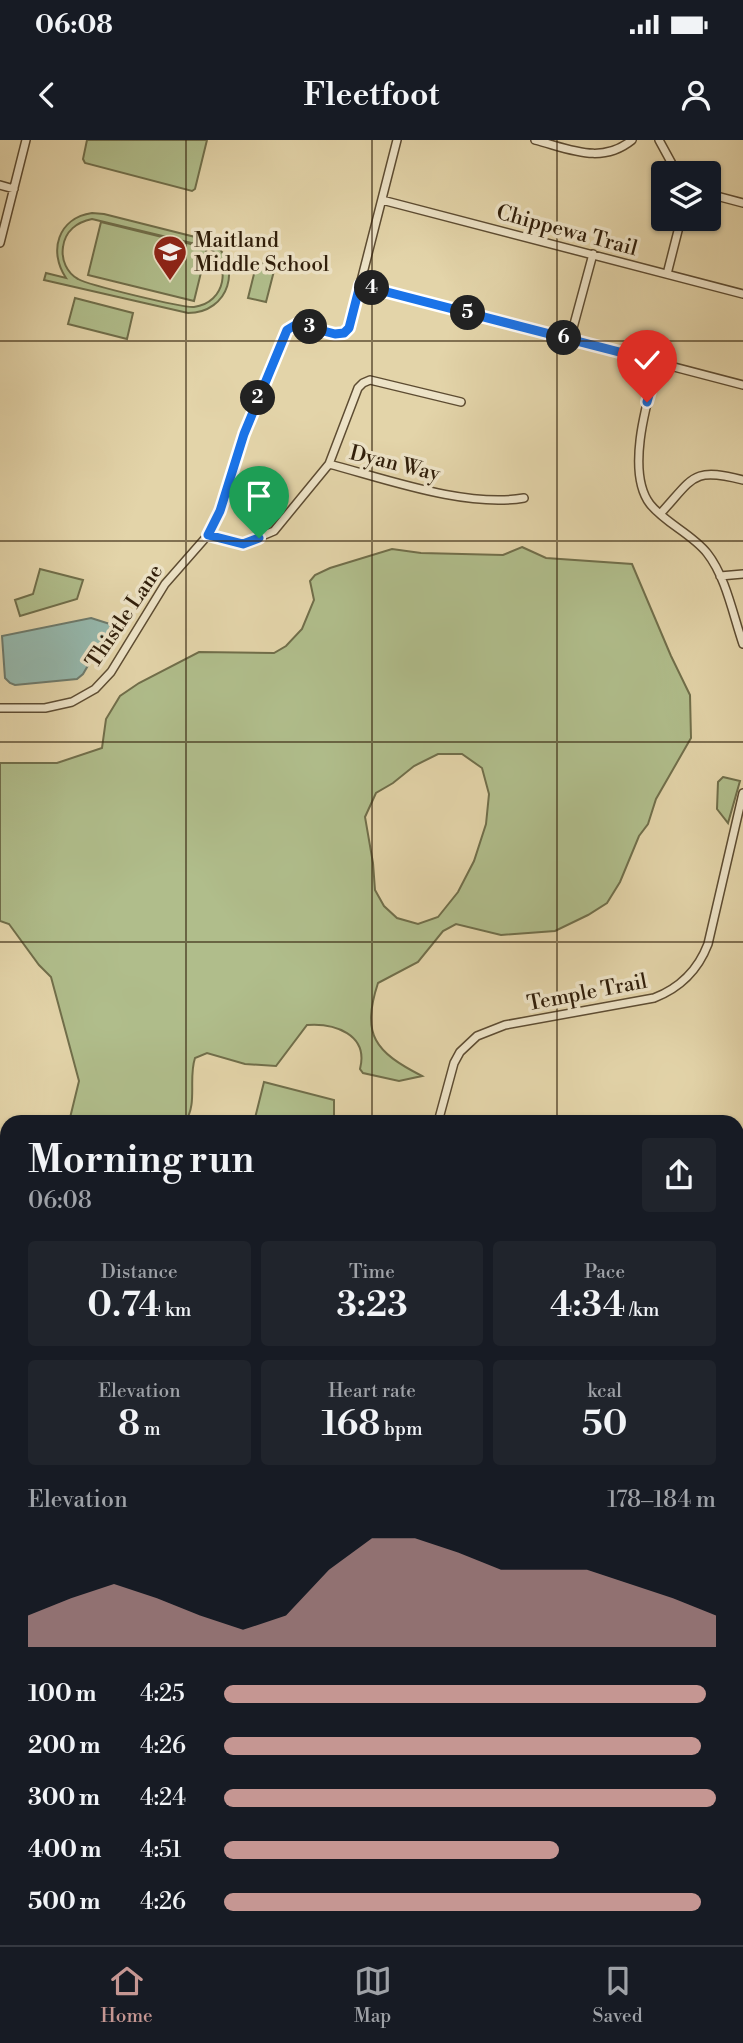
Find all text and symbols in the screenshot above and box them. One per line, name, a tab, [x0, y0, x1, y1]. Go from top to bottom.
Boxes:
text: 06:08	[35, 9, 113, 41]
text: Fleetfoot	[303, 75, 440, 115]
icon: back	[28, 76, 66, 114]
icon: person	[677, 76, 715, 114]
map controls	[651, 161, 721, 231]
button: layers	[651, 161, 721, 231]
street label: Chippewa Trail	[493, 200, 640, 262]
place label: Maitland Middle School	[194, 228, 329, 278]
school or university icon: Maitland Middle School	[151, 233, 189, 282]
pin: 4	[354, 270, 390, 306]
text: 4	[365, 275, 378, 299]
pin: 5	[450, 296, 486, 330]
text: 5	[462, 300, 473, 324]
pin: 3	[292, 310, 328, 344]
text: 3	[304, 314, 315, 338]
pin: 6	[546, 320, 582, 356]
text: 6	[558, 325, 569, 349]
pin	[617, 330, 677, 402]
icon: check	[628, 341, 666, 379]
pin: 2	[240, 380, 276, 416]
text: 2	[252, 385, 263, 409]
street label: Dyan Way	[347, 440, 443, 488]
pin	[229, 466, 289, 538]
icon: arrive	[240, 477, 278, 515]
street label: Thistle Lane	[81, 560, 169, 673]
street label: Temple Trail	[525, 969, 649, 1017]
text: Morning run	[28, 1137, 254, 1184]
button: share	[642, 1138, 716, 1212]
text: 06:08	[28, 1187, 92, 1215]
text: Distance	[101, 1260, 178, 1284]
text: Time	[349, 1260, 395, 1284]
text: Pace	[584, 1260, 625, 1284]
text: 0.74	[87, 1284, 161, 1327]
text: 3:23	[336, 1284, 408, 1327]
text: 4:34	[550, 1284, 625, 1327]
text: km	[161, 1298, 191, 1322]
text: /km	[625, 1298, 659, 1322]
text: Elevation	[98, 1379, 180, 1403]
text: Heart rate	[328, 1379, 416, 1403]
text: kcal	[587, 1379, 622, 1403]
text: 8	[118, 1403, 140, 1446]
text: 168	[321, 1403, 380, 1446]
text: 50	[582, 1403, 627, 1446]
text: m	[140, 1417, 161, 1441]
text: bpm	[380, 1417, 423, 1441]
text: Elevation	[28, 1486, 128, 1514]
text: 178–184 m	[607, 1486, 716, 1514]
text: 100 m	[28, 1680, 96, 1708]
text: 4:25	[140, 1680, 185, 1708]
text: 200 m	[28, 1732, 100, 1760]
text: 4:26	[140, 1732, 186, 1760]
text: 300 m	[28, 1784, 100, 1812]
text: 4:24	[140, 1784, 186, 1812]
text: 400 m	[28, 1836, 101, 1864]
text: 4:51	[140, 1836, 181, 1864]
text: 500 m	[28, 1888, 100, 1916]
text: 4:26	[140, 1888, 186, 1916]
tab: Home	[100, 1962, 153, 2028]
tab: Map	[354, 1962, 392, 2028]
tab: Saved	[593, 1962, 642, 2028]

